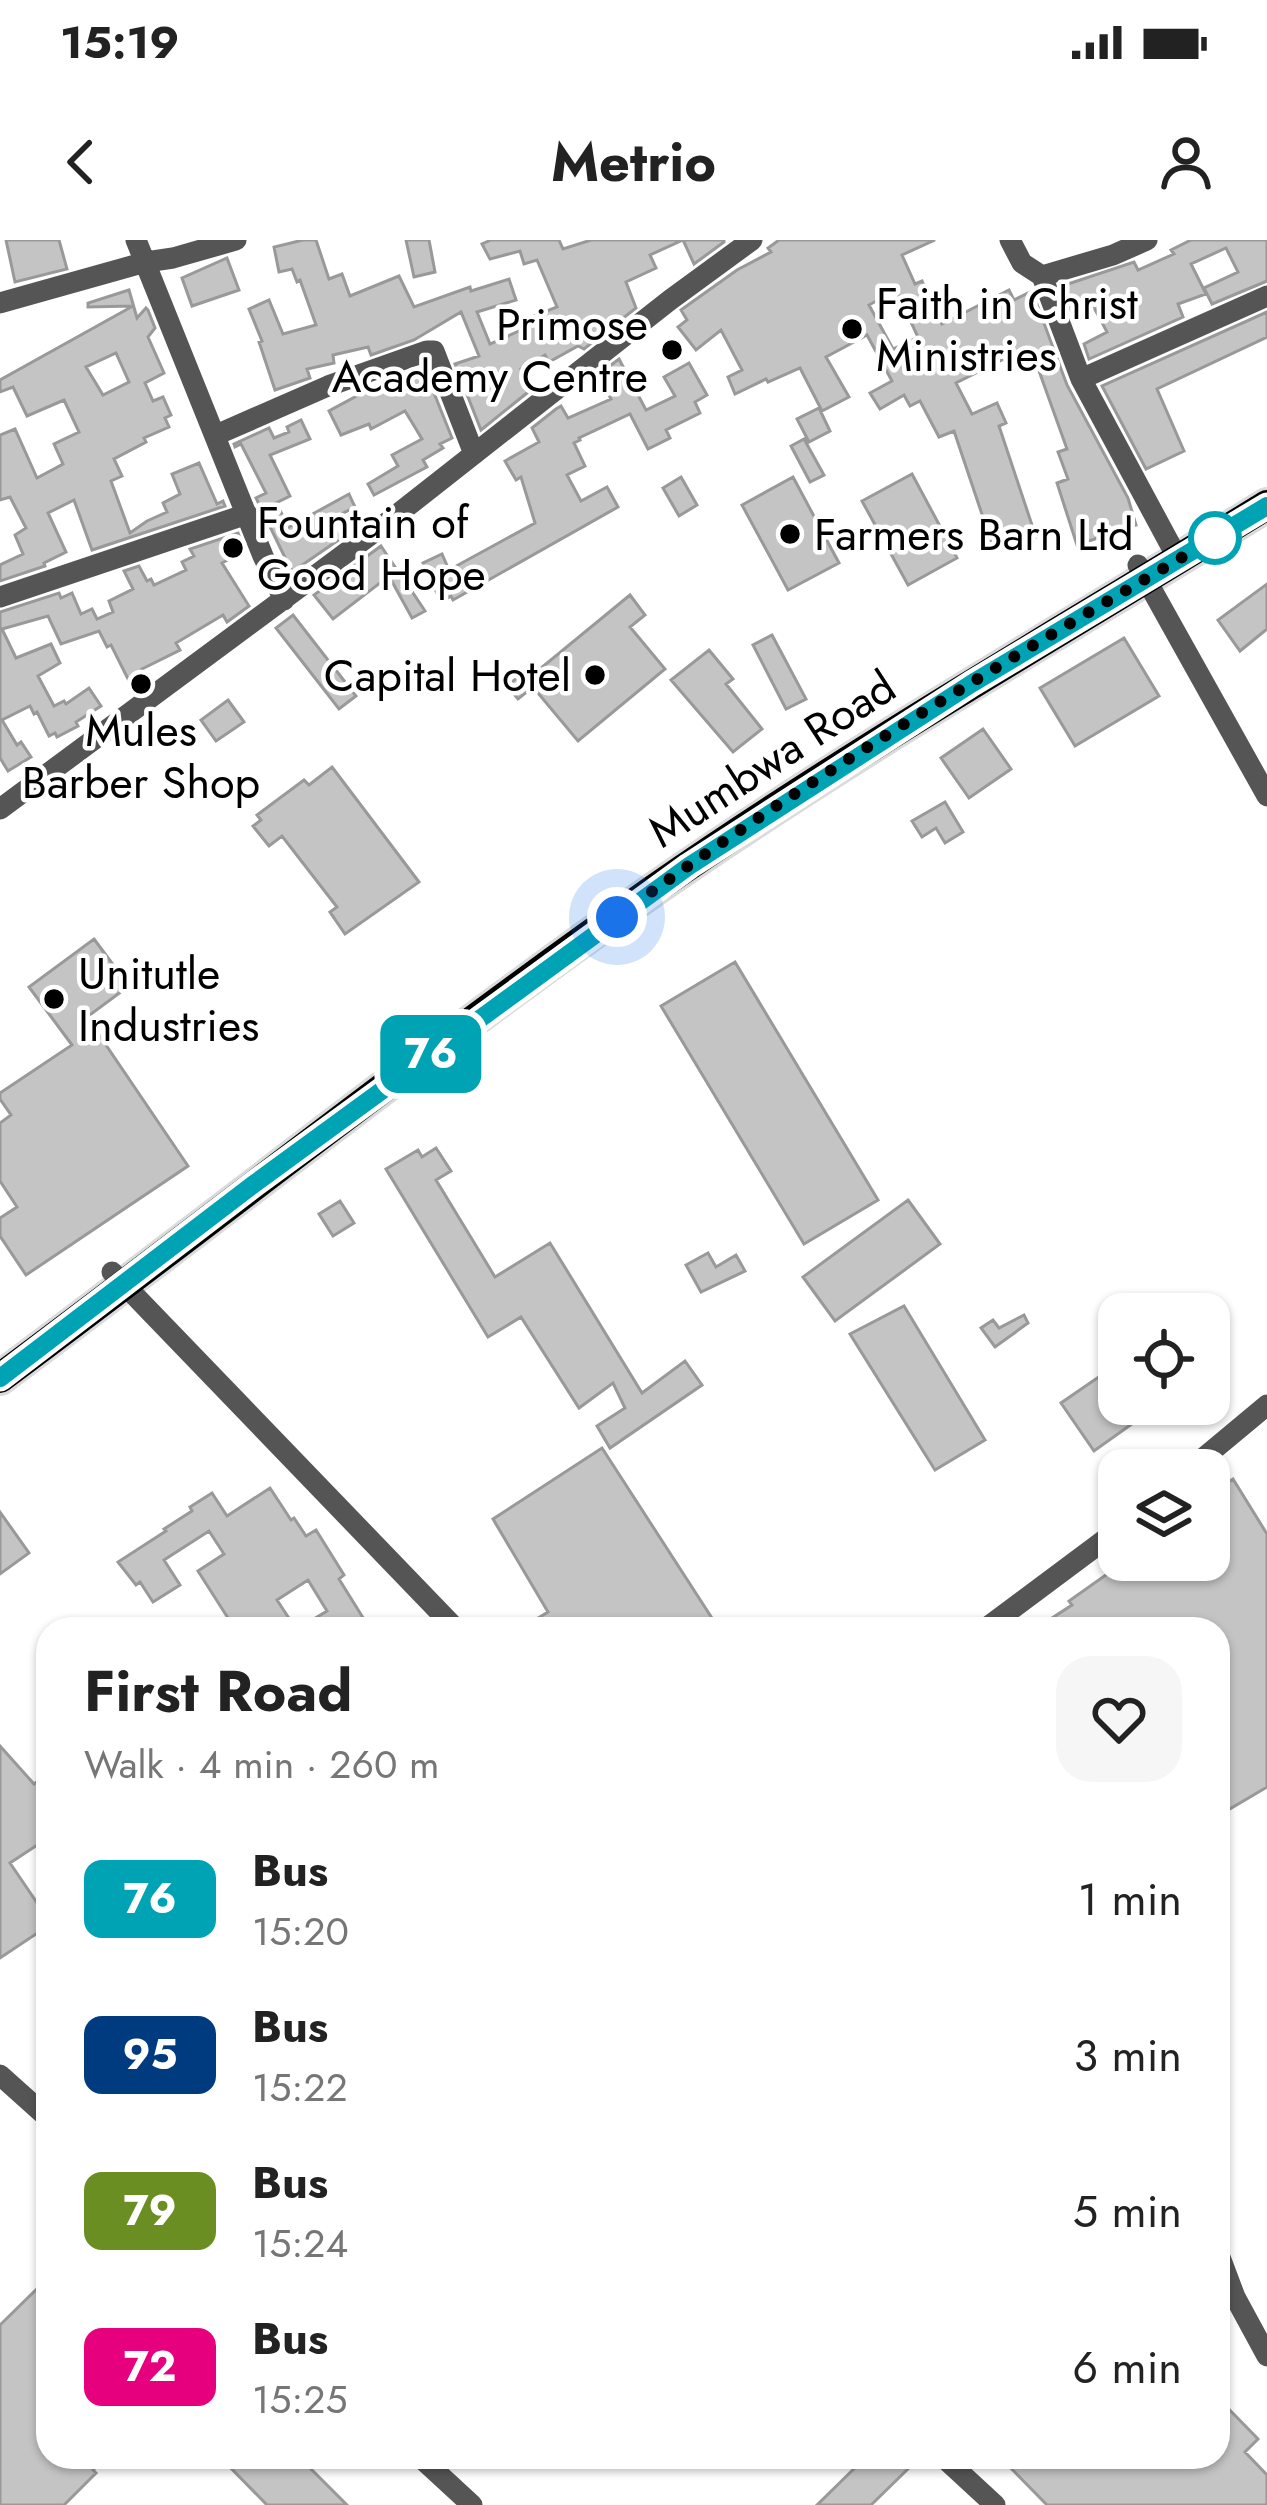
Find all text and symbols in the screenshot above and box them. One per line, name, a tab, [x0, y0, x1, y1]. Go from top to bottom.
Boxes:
text: 15:19	[60, 10, 179, 75]
text: Metrio	[551, 123, 716, 201]
icon: back	[48, 129, 114, 195]
icon: person	[1153, 129, 1219, 195]
place label: Faith in Christ Ministries	[876, 271, 1138, 388]
place label: Primose Academy Centre	[332, 292, 648, 409]
marker: Faith in Christ Ministries	[839, 316, 865, 342]
marker: Primose Academy Centre	[659, 337, 685, 363]
place label: Fountain of Good Hope	[257, 490, 486, 607]
place label: Farmers Barn Ltd	[814, 502, 1134, 567]
unlabelled marker	[1190, 513, 1240, 563]
marker: Farmers Barn Ltd	[777, 521, 803, 547]
marker: Fountain of Good Hope	[220, 535, 246, 561]
place label: Capital Hotel	[324, 643, 571, 708]
street label: Mumbwa Road	[636, 655, 908, 863]
marker: Capital Hotel	[582, 662, 608, 688]
marker: Mules Barber Shop	[128, 671, 154, 697]
place label: Mules Barber Shop	[22, 698, 260, 815]
your location	[587, 887, 647, 947]
place label: Unitutle Industries	[78, 941, 259, 1058]
marker: Unitutle Industries	[41, 986, 67, 1012]
line badge: 76	[377, 1015, 485, 1093]
text: 76	[404, 1023, 458, 1084]
map controls	[1098, 1293, 1230, 1581]
button: locate	[1098, 1293, 1230, 1425]
button: layers	[1098, 1449, 1230, 1581]
text: First Road	[84, 1650, 352, 1732]
button: heart	[1056, 1656, 1182, 1782]
text: Walk · 4 min · 260 m	[84, 1736, 439, 1793]
text: Bus	[252, 1838, 328, 1903]
text: 1 min	[1078, 1867, 1182, 1932]
text: 76	[123, 1868, 177, 1929]
text: 15:20	[252, 1903, 349, 1960]
text: Bus	[252, 1994, 328, 2059]
text: 3 min	[1074, 2023, 1182, 2088]
text: 95	[122, 2024, 178, 2085]
text: 15:22	[252, 2059, 348, 2116]
text: Bus	[252, 2150, 328, 2215]
text: 5 min	[1073, 2179, 1182, 2244]
text: 79	[123, 2180, 177, 2241]
text: 15:24	[252, 2215, 348, 2272]
text: Bus	[252, 2306, 328, 2371]
text: 6 min	[1072, 2335, 1182, 2400]
text: 72	[124, 2336, 176, 2397]
text: 15:25	[252, 2371, 347, 2428]

